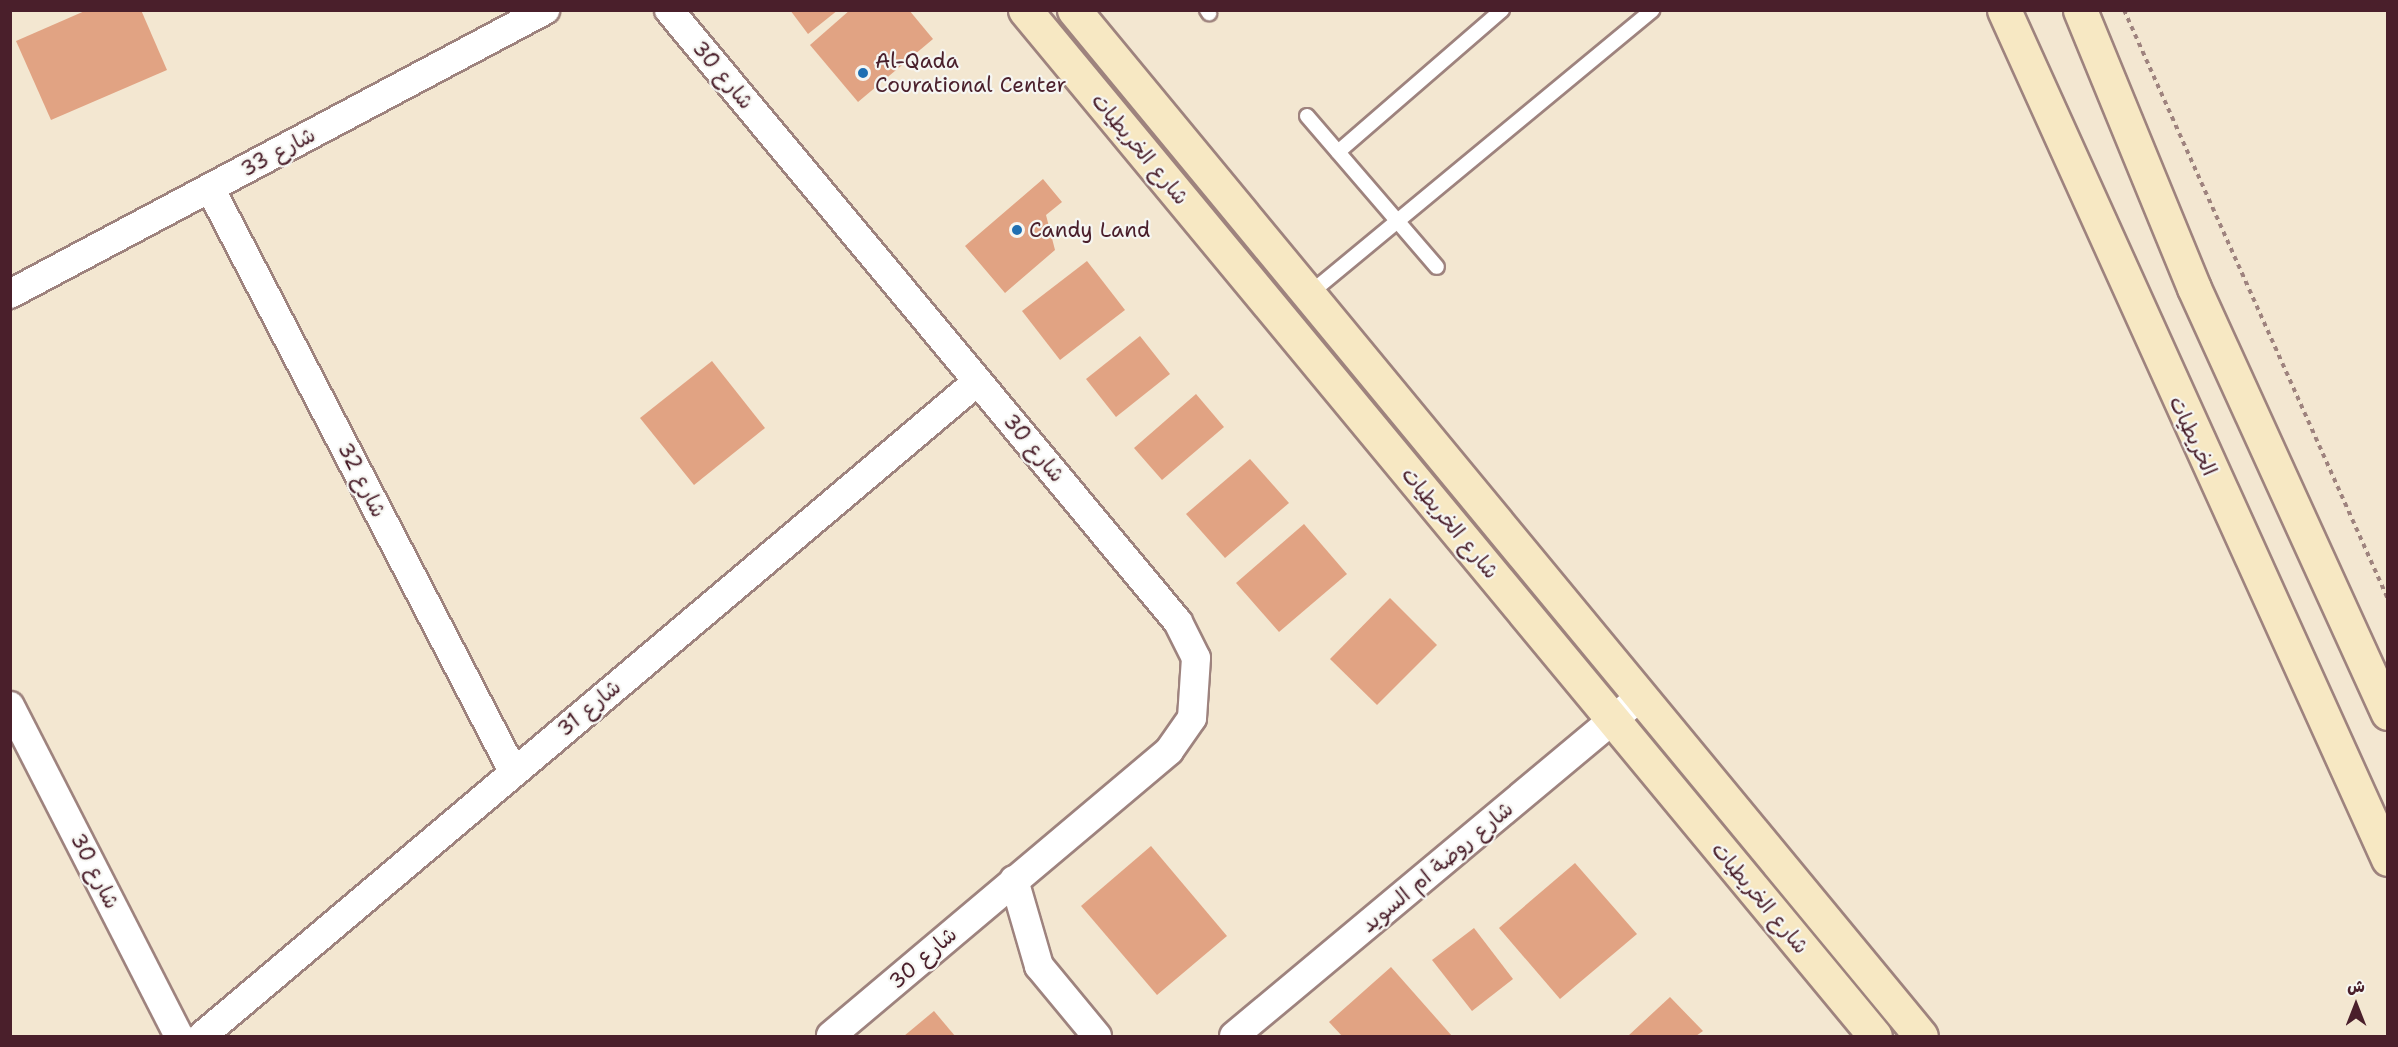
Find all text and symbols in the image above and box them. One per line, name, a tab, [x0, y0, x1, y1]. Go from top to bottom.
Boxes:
street label: شارع 30	[687, 36, 759, 114]
place label: Al-Qada Courational Center	[875, 48, 1067, 98]
marker: Al-Qada Courational Center	[856, 66, 870, 80]
street label: شارع الخريطيات	[1086, 88, 1194, 210]
street label: شارع 33	[236, 122, 320, 182]
place label: Candy Land	[1029, 217, 1150, 243]
marker: Candy Land	[1010, 223, 1024, 237]
street label: الخريطيات	[2164, 392, 2222, 480]
street label: شارع 30	[998, 409, 1070, 487]
street label: شارع 32	[332, 438, 392, 522]
street label: شارع الخريطيات	[1396, 462, 1504, 584]
street label: شارع 31	[552, 674, 626, 742]
street label: شارع روضة ام السويد	[1356, 796, 1518, 938]
street label: شارع 30	[65, 829, 125, 913]
street label: شارع الخريطيات	[1706, 837, 1814, 959]
street label: شارع 30	[884, 922, 962, 994]
north arrow	[2326, 975, 2386, 1035]
text: ش	[2347, 976, 2365, 997]

